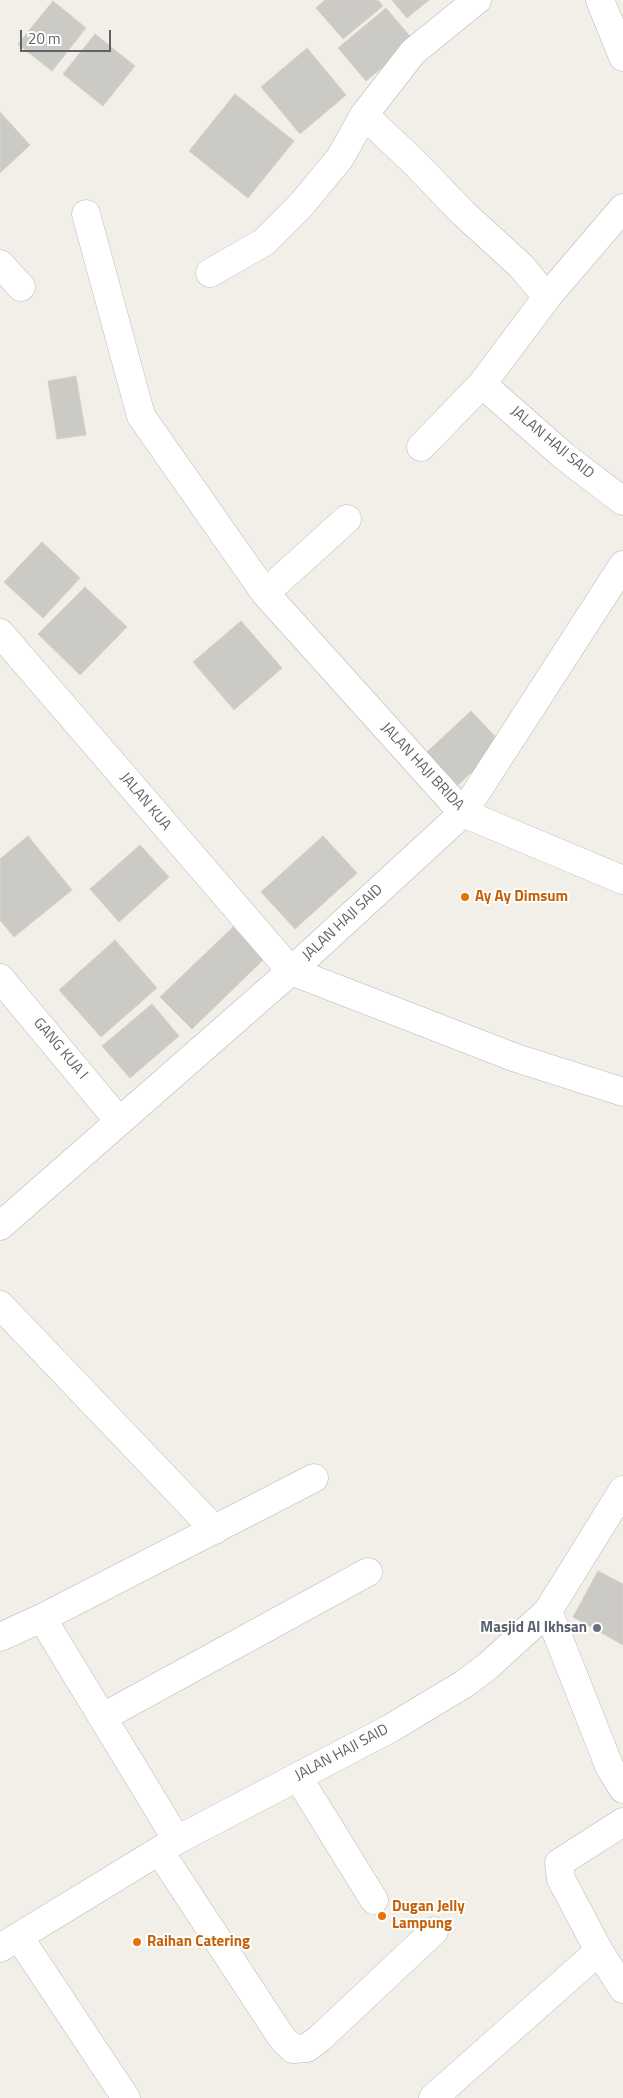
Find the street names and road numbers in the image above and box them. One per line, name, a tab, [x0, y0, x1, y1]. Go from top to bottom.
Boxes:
street label: JALAN HAJI SAID	[507, 403, 597, 483]
street label: JALAN HAJI BRIDA	[377, 719, 467, 815]
street label: JALAN KUA	[116, 769, 174, 835]
street label: JALAN HAJI SAID	[299, 881, 387, 965]
street label: GANG KUA I	[29, 1015, 91, 1083]
street label: JALAN HAJI SAID	[292, 1721, 392, 1785]

